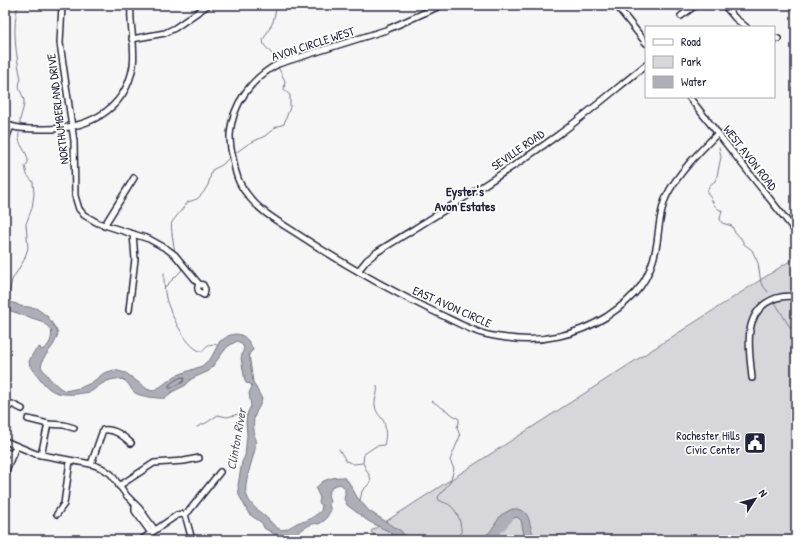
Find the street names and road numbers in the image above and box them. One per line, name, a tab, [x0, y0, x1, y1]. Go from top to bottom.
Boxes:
street label: AVON CIRCLE WEST	[269, 22, 357, 65]
street label: NORTHUMBERLAND DRIVE	[42, 52, 73, 165]
street label: WEST AVON ROAD	[719, 121, 781, 194]
street label: SEVILLE ROAD	[488, 125, 548, 174]
street label: EAST AVON CIRCLE	[410, 282, 495, 332]

